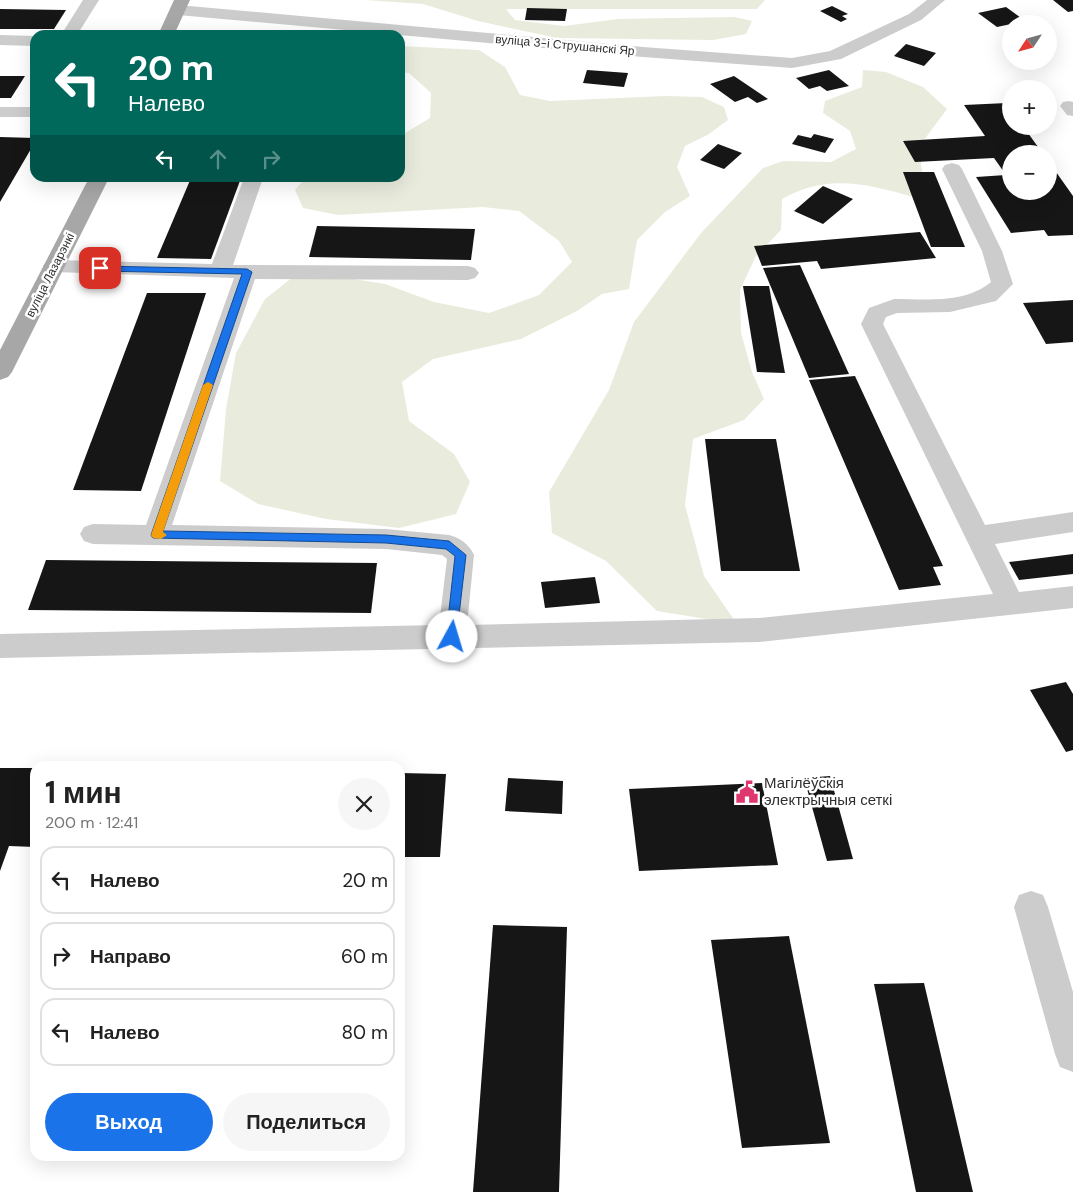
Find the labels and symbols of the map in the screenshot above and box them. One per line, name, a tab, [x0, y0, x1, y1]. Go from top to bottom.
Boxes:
north arrow	[1002, 15, 1058, 70]
street label: вуліца 3-і Струшанскі Яр	[495, 31, 636, 59]
street label: вуліца Лазарэнкі	[22, 230, 78, 320]
pin	[79, 247, 121, 289]
position arrow	[425, 610, 477, 662]
place label: Магілёўскія электрычныя сеткі	[764, 773, 892, 810]
public building icon: Магілёўскія электрычныя сеткі	[734, 779, 760, 805]

